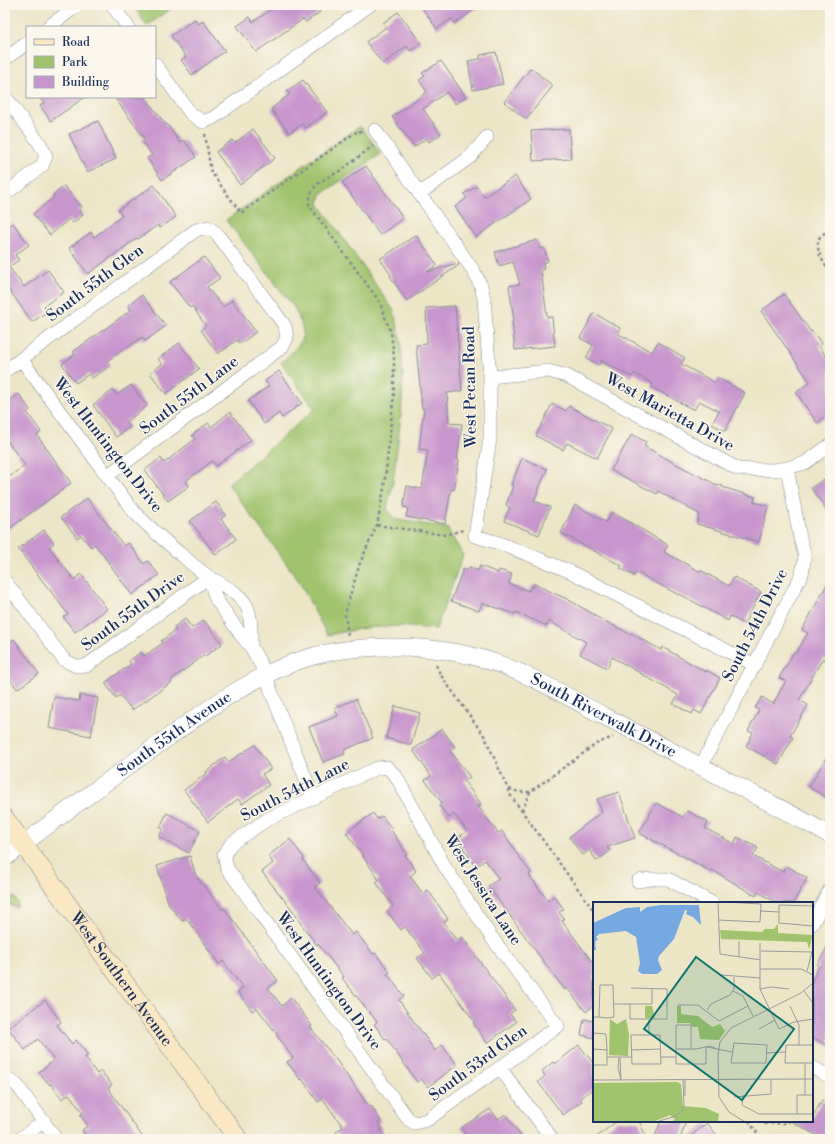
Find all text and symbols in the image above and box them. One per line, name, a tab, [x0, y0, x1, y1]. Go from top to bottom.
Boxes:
legend	[26, 26, 156, 98]
text: Road	[62, 35, 90, 50]
text: Park	[62, 55, 88, 70]
text: Building	[61, 75, 110, 90]
street label: South 55th Glen	[42, 240, 148, 326]
street label: West Pecan Road	[459, 326, 481, 449]
street label: South 55th Lane	[136, 351, 242, 439]
street label: West Marietta Drive	[601, 368, 738, 456]
street label: West Huntington Drive	[48, 373, 167, 517]
street label: South 54th Drive	[718, 565, 792, 685]
street label: South 55th Drive	[77, 567, 189, 655]
street label: South Riverwalk Drive	[527, 669, 680, 762]
street label: South 55th Avenue	[113, 687, 235, 781]
street label: South 54th Lane	[237, 754, 353, 826]
street label: West Jessica Lane	[439, 830, 526, 949]
inset map	[593, 902, 813, 1122]
street label: West Southern Avenue	[65, 907, 177, 1050]
street label: West Huntington Drive	[272, 907, 386, 1054]
street label: South 53rd Glen	[425, 1020, 532, 1105]

